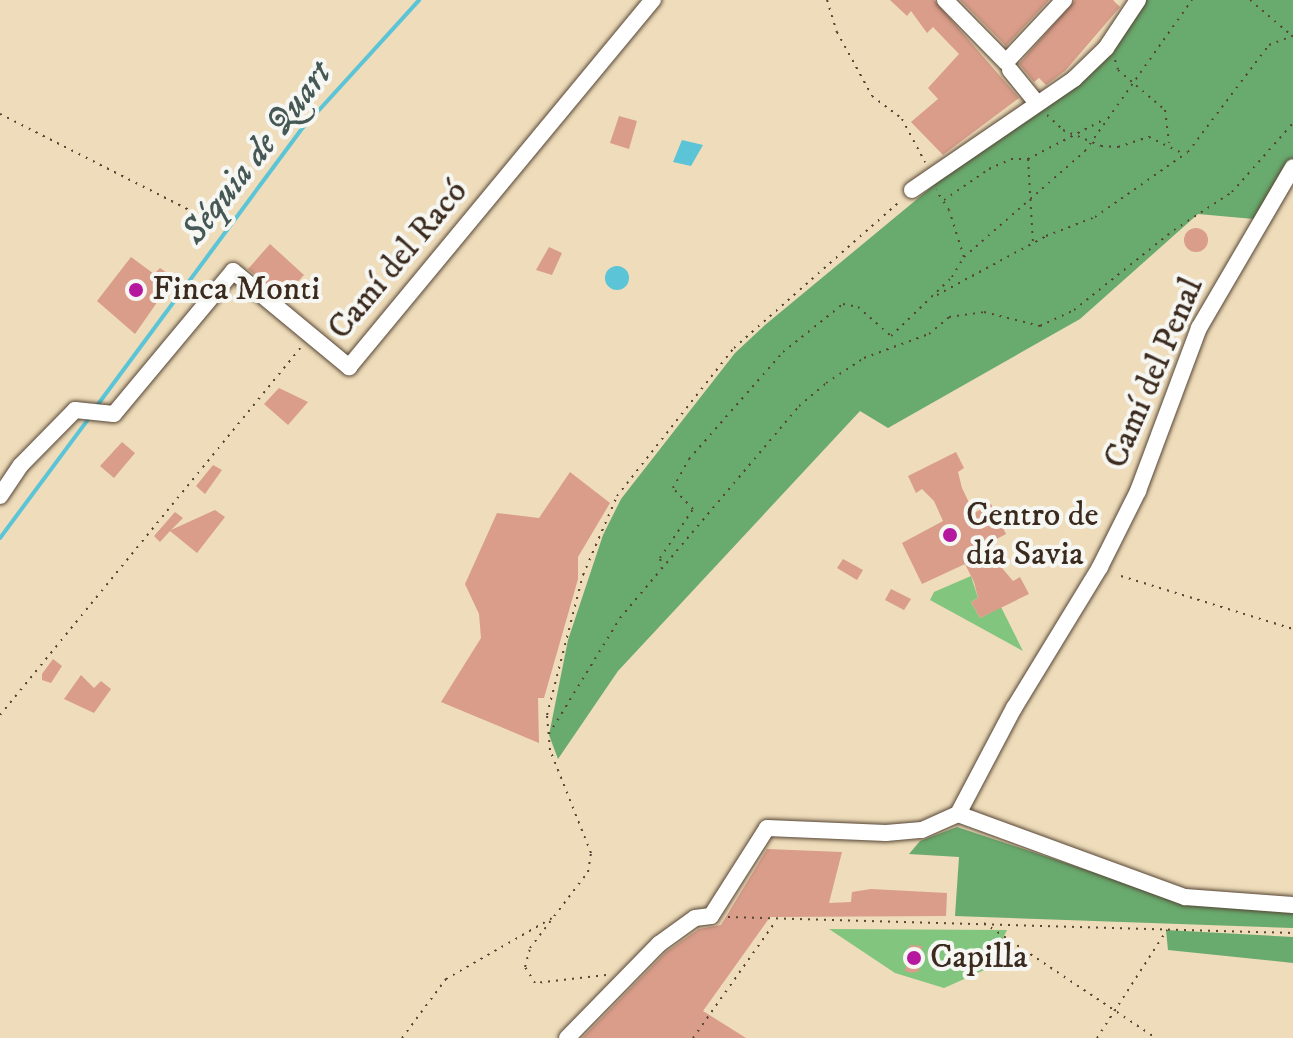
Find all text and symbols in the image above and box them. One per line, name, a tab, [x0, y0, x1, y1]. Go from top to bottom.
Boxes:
water label: Séquia de Quart	[173, 53, 341, 253]
street label: Camí del Racó	[320, 172, 476, 348]
place label: Finca Monti	[152, 270, 320, 310]
street label: Camí del Penal	[1096, 272, 1212, 474]
marker: Finca Monti	[127, 281, 145, 299]
place label: Centro de día Savia	[966, 495, 1099, 574]
marker: Centro de día Savia	[941, 526, 959, 544]
place label: Capilla	[930, 938, 1028, 978]
marker: Capilla	[905, 949, 923, 967]

